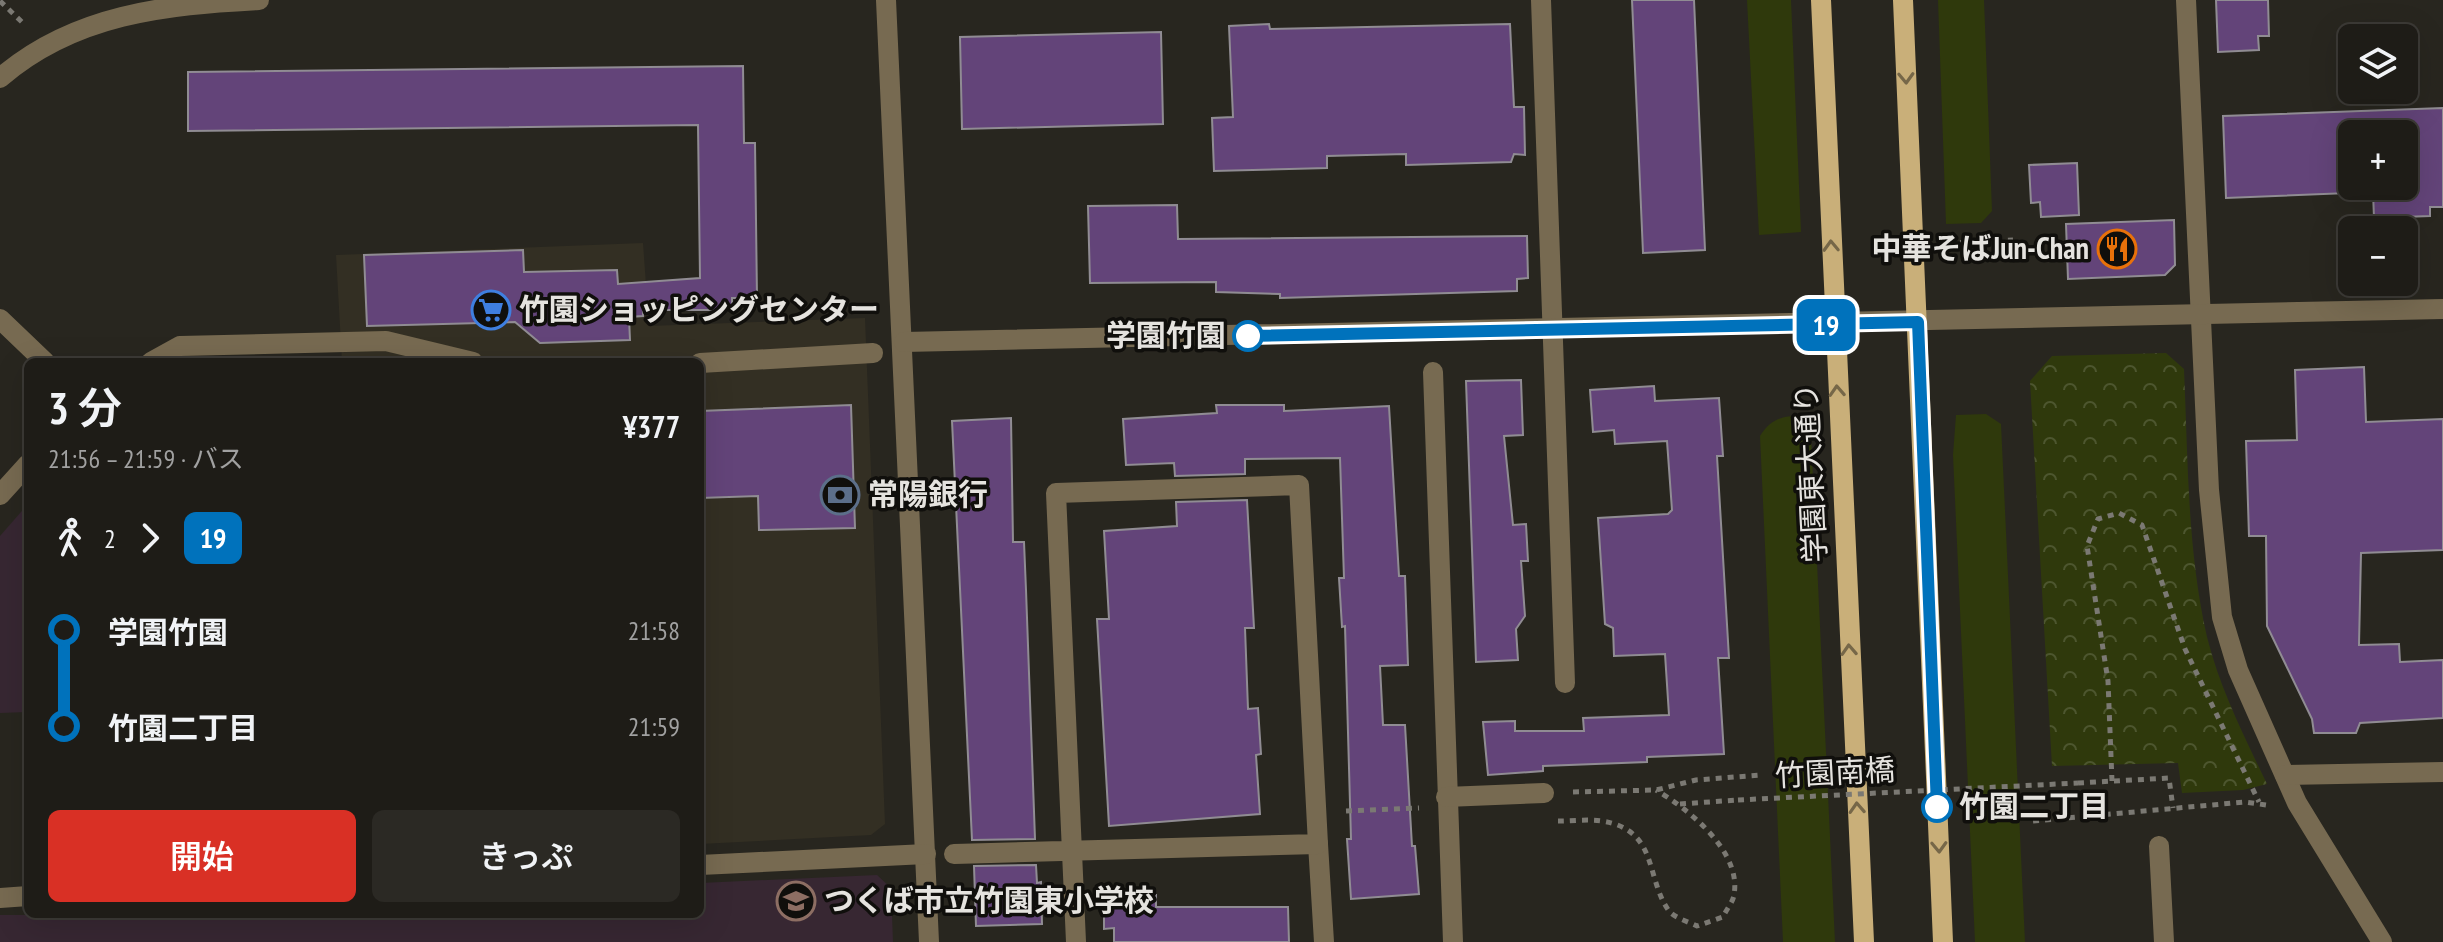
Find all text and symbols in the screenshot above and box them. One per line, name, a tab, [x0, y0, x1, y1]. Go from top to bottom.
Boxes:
map controls	[2338, 24, 2418, 296]
button: layers	[2338, 24, 2418, 104]
one-way arrow	[1898, 72, 1915, 85]
button: +	[2338, 120, 2418, 200]
button: −	[2338, 216, 2418, 296]
place label: 中華そばJun-Chan	[1872, 228, 2089, 267]
restaurant icon: 中華そばJun-Chan	[2096, 228, 2138, 270]
one-way arrow	[1822, 239, 1839, 252]
supermarket icon: 竹園ショッピングセンター	[470, 289, 512, 331]
place label: 竹園ショッピングセンター	[519, 289, 879, 328]
line badge: 19	[1790, 299, 1862, 351]
text: 19	[1813, 306, 1839, 343]
place label: 学園竹園	[1106, 315, 1226, 354]
marker: 学園竹園	[1233, 321, 1263, 351]
text: 3 分	[48, 379, 122, 436]
street label: 学園東大通り	[1785, 382, 1834, 564]
one-way arrow	[1829, 384, 1846, 397]
text: ¥377	[623, 407, 680, 446]
text: 21:56 – 21:59 · バス	[48, 442, 244, 475]
bank icon: 常陽銀行	[819, 474, 861, 516]
place label: 常陽銀行	[868, 474, 988, 513]
icon: walk	[48, 516, 92, 560]
icon: forward	[128, 516, 172, 560]
text: 19	[200, 519, 226, 556]
text: 2	[104, 522, 116, 555]
text: 学園竹園	[108, 612, 228, 651]
text: 21:58	[628, 614, 680, 647]
one-way arrow	[1841, 643, 1858, 656]
text: 竹園二丁目	[108, 708, 258, 747]
text: 21:59	[628, 710, 680, 743]
street label: 竹園南橋	[1774, 749, 1896, 794]
place label: 竹園二丁目	[1959, 786, 2109, 825]
marker: 竹園二丁目	[1922, 792, 1952, 822]
one-way arrow	[1849, 801, 1866, 814]
button: 開始	[48, 810, 356, 902]
button: きっぷ	[372, 810, 680, 902]
one-way arrow	[1931, 841, 1948, 854]
school or university icon: つくば市立竹園東小学校	[775, 880, 817, 922]
place label: つくば市立竹園東小学校	[824, 880, 1154, 919]

